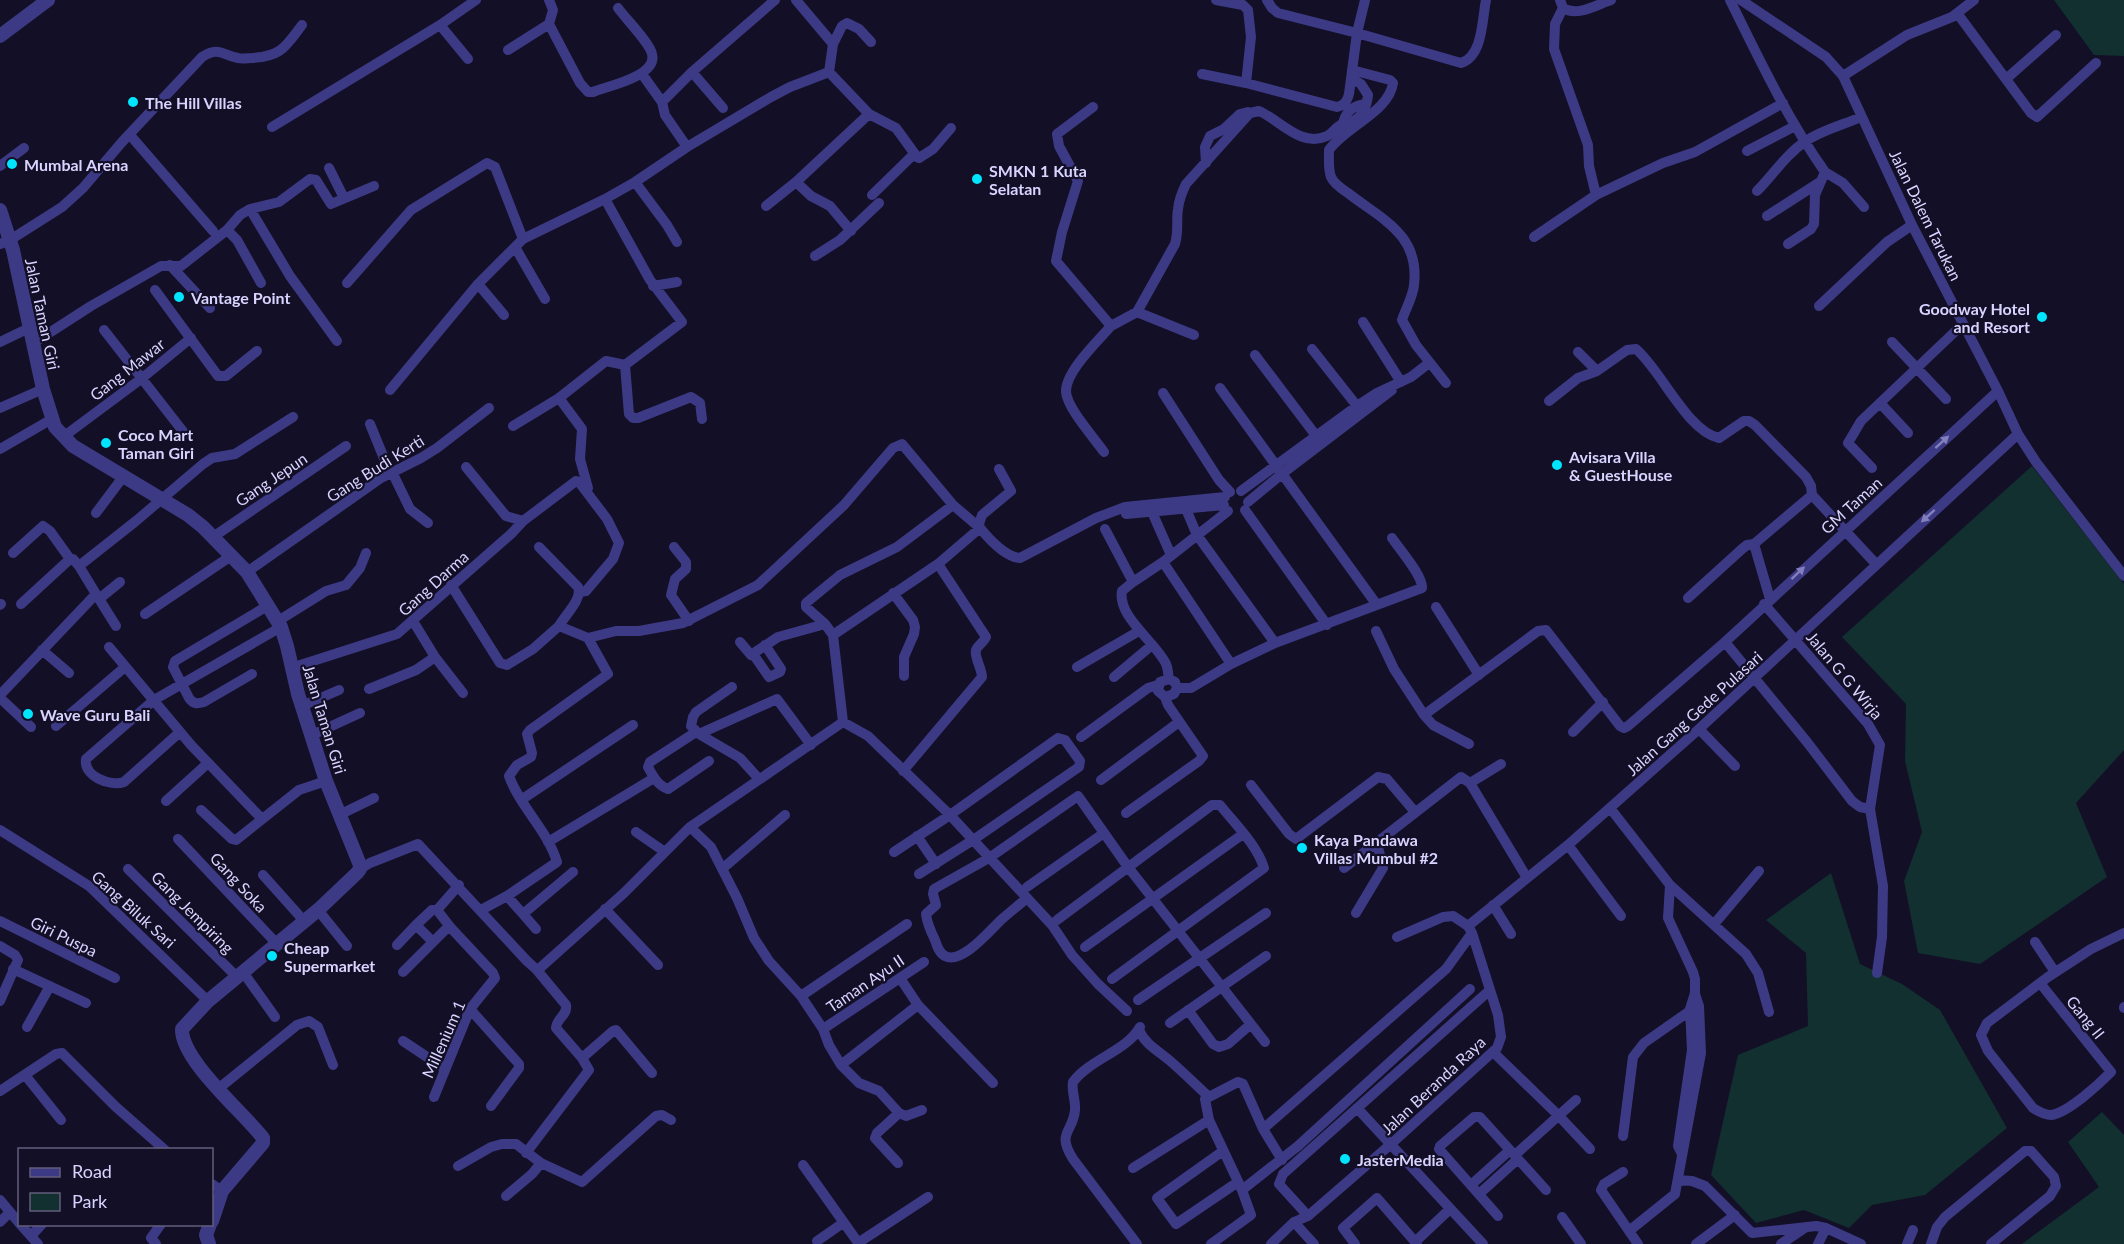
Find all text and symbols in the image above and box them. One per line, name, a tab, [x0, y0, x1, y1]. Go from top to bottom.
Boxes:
place label: The Hill Villas	[145, 93, 242, 112]
marker: The Hill Villas	[126, 95, 140, 109]
street label: Jalan Dalem Tarukan	[1886, 146, 1966, 284]
place label: Mumbal Arena	[24, 155, 128, 174]
marker: Mumbal Arena	[5, 157, 19, 171]
place label: SMKN 1 Kuta Selatan	[989, 161, 1087, 198]
marker: SMKN 1 Kuta Selatan	[970, 172, 984, 186]
street label: Jalan Taman Giri	[22, 257, 64, 371]
place label: Vantage Point	[190, 288, 290, 307]
marker: Vantage Point	[172, 290, 186, 304]
place label: Goodway Hotel and Resort	[1919, 299, 2030, 336]
marker: Goodway Hotel and Resort	[2035, 310, 2049, 324]
street label: Gang Mawar	[86, 334, 168, 404]
place label: Coco Mart Taman Giri	[118, 425, 194, 462]
street label: Gang Budi Kerti	[323, 431, 427, 505]
marker: Coco Mart Taman Giri	[99, 436, 113, 450]
one-way arrow	[1934, 436, 1949, 449]
place label: Avisara Villa & GuestHouse	[1568, 447, 1673, 484]
street label: Gang Jepun	[232, 448, 310, 510]
marker: Avisara Villa & GuestHouse	[1550, 458, 1564, 472]
street label: GM Taman	[1816, 473, 1886, 537]
one-way arrow	[1921, 509, 1936, 523]
street label: Gang Darma	[394, 547, 472, 619]
one-way arrow	[1791, 567, 1805, 581]
street label: Jalan G G Wirja	[1803, 627, 1887, 723]
street label: Jalan Gang Gede Pulasari	[1622, 647, 1766, 779]
street label: Jalan Taman Giri	[299, 662, 351, 776]
place label: Wave Guru Bali	[40, 705, 150, 724]
marker: Wave Guru Bali	[21, 707, 35, 721]
place label: Kaya Pandawa Villas Mumbul #2	[1313, 830, 1438, 867]
marker: Kaya Pandawa Villas Mumbul #2	[1295, 841, 1309, 855]
street label: Gang Soka	[207, 848, 271, 916]
street label: Gang Biluk Sari	[88, 866, 180, 952]
street label: Gang Jempiring	[148, 867, 238, 957]
street label: Giri Puspa	[28, 912, 100, 960]
place label: Cheap Supermarket	[284, 938, 375, 975]
marker: Cheap Supermarket	[265, 949, 279, 963]
street label: Taman Ayu II	[823, 950, 907, 1016]
street label: Gang II	[2063, 992, 2109, 1042]
street label: Millenium 1	[417, 997, 469, 1081]
street label: Jalan Beranda Raya	[1377, 1032, 1489, 1138]
legend	[18, 1148, 213, 1226]
place label: JasterMedia	[1357, 1150, 1444, 1169]
marker: JasterMedia	[1338, 1152, 1352, 1166]
text: Road	[72, 1160, 112, 1182]
text: Park	[72, 1190, 108, 1212]

